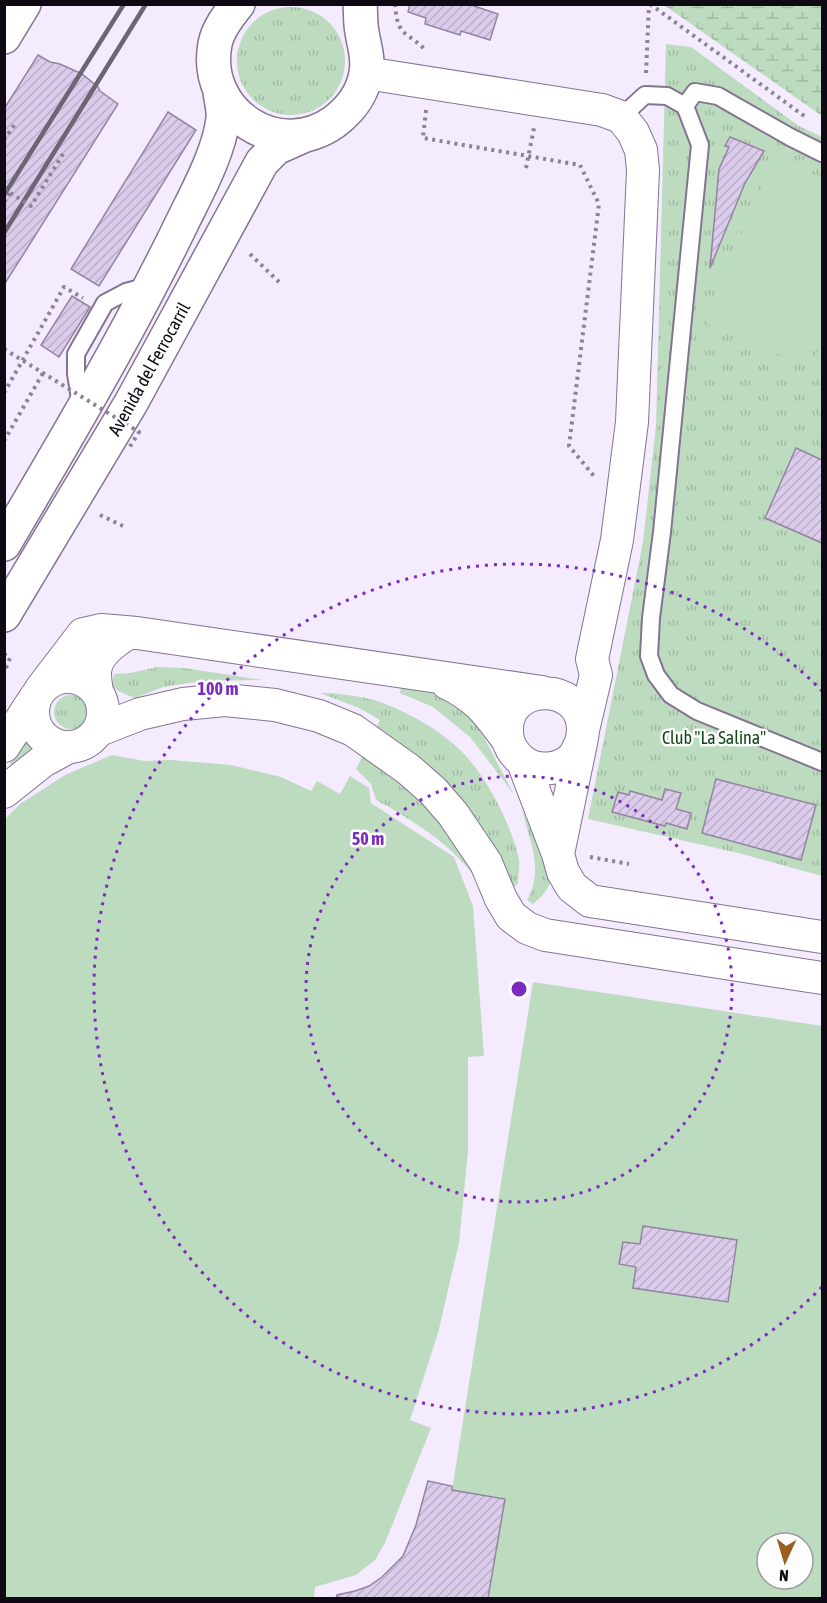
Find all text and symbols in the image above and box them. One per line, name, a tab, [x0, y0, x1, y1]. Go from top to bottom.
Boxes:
street label: Avenida del Ferrocarril	[104, 299, 194, 439]
text: 100 m	[198, 678, 238, 699]
park label: Club "La Salina"	[662, 727, 766, 748]
text: 50 m	[352, 828, 384, 849]
centre of rings	[509, 979, 529, 999]
north arrow	[755, 1531, 815, 1591]
text: N	[779, 1567, 789, 1585]

